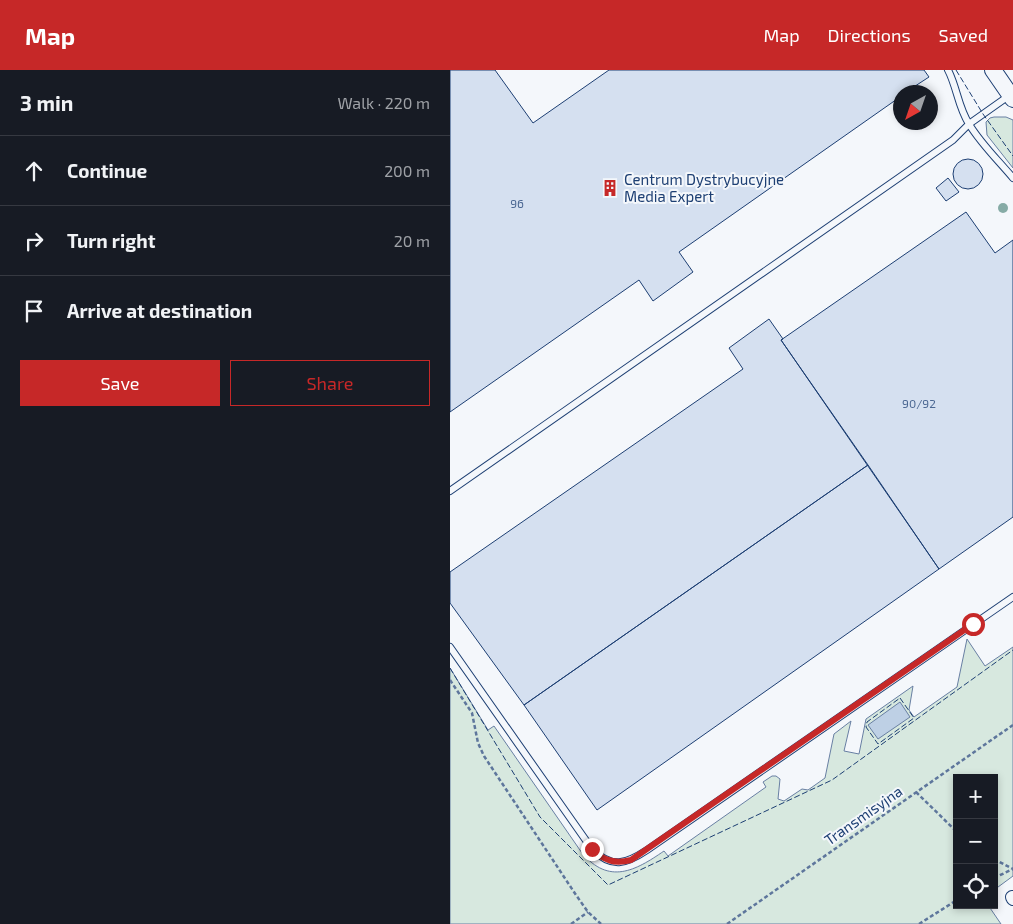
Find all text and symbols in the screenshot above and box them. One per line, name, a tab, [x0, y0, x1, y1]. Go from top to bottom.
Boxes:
text: Map	[25, 21, 75, 50]
text: Map	[763, 24, 800, 46]
text: Directions	[828, 24, 911, 46]
text: Saved	[939, 24, 988, 46]
north arrow	[893, 85, 938, 130]
text: 3 min	[20, 90, 73, 115]
text: Walk · 220 m	[337, 93, 430, 112]
icon: ahead	[20, 157, 48, 185]
text: Continue	[67, 159, 147, 182]
text: 200 m	[384, 161, 430, 180]
place label: Centrum Dystrybucyjne Media Expert	[624, 170, 784, 205]
building icon: Centrum Dystrybucyjne Media Expert	[600, 178, 620, 198]
house number: 96	[510, 196, 524, 210]
icon: right	[20, 227, 48, 255]
text: Turn right	[67, 229, 155, 252]
text: 20 m	[394, 231, 430, 250]
icon: arrive	[20, 297, 48, 325]
text: Arrive at destination	[67, 299, 252, 322]
button: Save	[20, 360, 220, 406]
button: Share	[230, 360, 430, 406]
house number: 90/92	[902, 396, 936, 410]
route start	[962, 613, 985, 636]
map controls	[953, 774, 998, 909]
button: +	[953, 774, 998, 819]
street label: Transmisyjna	[821, 782, 906, 849]
button: −	[953, 819, 998, 864]
route end	[581, 838, 604, 861]
button: locate	[953, 864, 998, 909]

